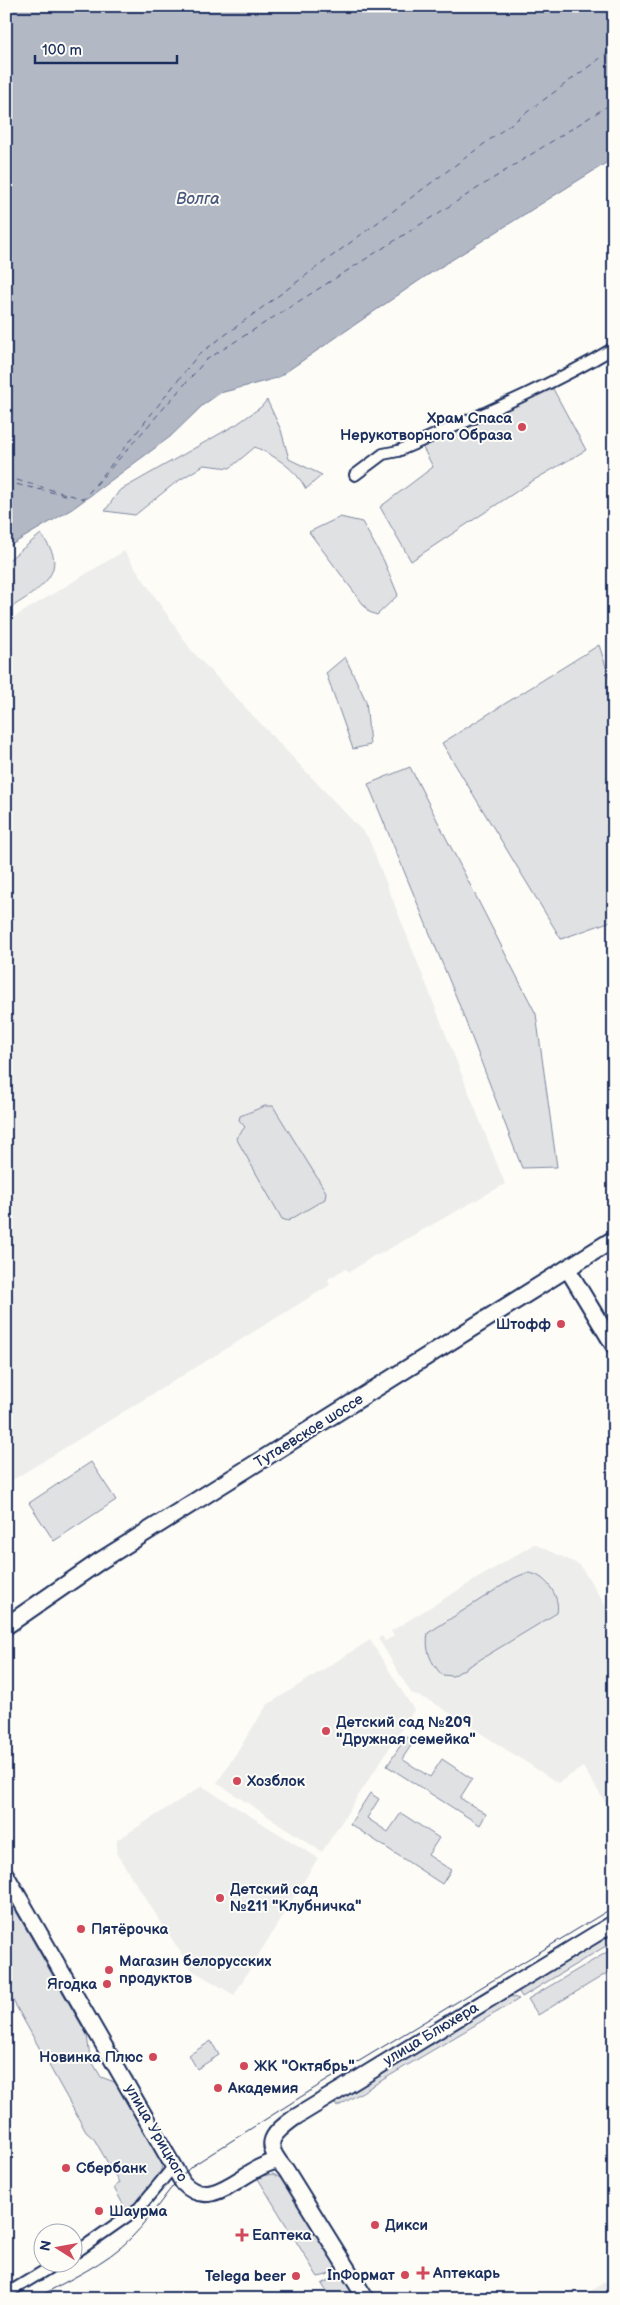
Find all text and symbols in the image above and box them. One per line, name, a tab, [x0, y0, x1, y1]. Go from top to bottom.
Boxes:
scale bar	[35, 32, 178, 64]
text: 100 m	[42, 41, 82, 60]
water label: Волга	[176, 190, 220, 209]
place label: Храм Спаса Нерукотворного Образа	[340, 409, 512, 445]
marker: Храм Спаса Нерукотворного Образа	[516, 421, 528, 433]
place label: Штофф	[496, 1315, 551, 1334]
marker: Штофф	[555, 1318, 567, 1330]
street label: Тутаевское шоссе	[251, 1390, 367, 1472]
place label: Детский сад №209 "Дружная семейка"	[336, 1713, 476, 1749]
marker: Детский сад №209 "Дружная семейка"	[320, 1725, 332, 1737]
place label: Хозблок	[246, 1772, 306, 1791]
marker: Хозблок	[231, 1775, 243, 1787]
place label: Детский сад №211 "Клубничка"	[230, 1880, 362, 1916]
marker: Детский сад №211 "Клубничка"	[214, 1892, 226, 1904]
place label: Пятёрочка	[91, 1920, 169, 1939]
marker: Пятёрочка	[75, 1923, 87, 1935]
place label: Магазин белорусских продуктов	[119, 1952, 271, 1988]
marker: Магазин белорусских продуктов	[103, 1964, 115, 1976]
place label: Ягодка	[47, 1975, 97, 1994]
marker: Ягодка	[101, 1978, 113, 1990]
street label: улица Блюхера	[380, 1998, 482, 2070]
place label: Новинка Плюс	[39, 2048, 143, 2067]
marker: Новинка Плюс	[147, 2051, 159, 2063]
place label: ЖК "Октябрь"	[254, 2057, 355, 2076]
marker: ЖК "Октябрь"	[238, 2060, 250, 2072]
place label: Академия	[227, 2079, 299, 2098]
street label: улица Урицкого	[120, 2081, 192, 2185]
marker: Академия	[212, 2082, 224, 2094]
place label: Сбербанк	[76, 2159, 148, 2178]
marker: Сбербанк	[60, 2162, 72, 2174]
place label: Шаурма	[109, 2202, 168, 2221]
marker: Шаурма	[93, 2205, 105, 2217]
place label: Дикси	[385, 2216, 428, 2235]
marker: Дикси	[369, 2219, 381, 2231]
north arrow	[32, 2222, 82, 2272]
place label: Еаптека	[252, 2226, 312, 2245]
marker: Еаптека	[236, 2229, 248, 2241]
text: N	[36, 2239, 55, 2252]
place label: Аптекарь	[432, 2264, 500, 2283]
place label: InФормат	[327, 2266, 396, 2285]
place label: Telega beer	[205, 2267, 287, 2286]
marker: Аптекарь	[417, 2267, 429, 2279]
marker: InФормат	[399, 2269, 411, 2281]
marker: Telega beer	[290, 2270, 302, 2282]

